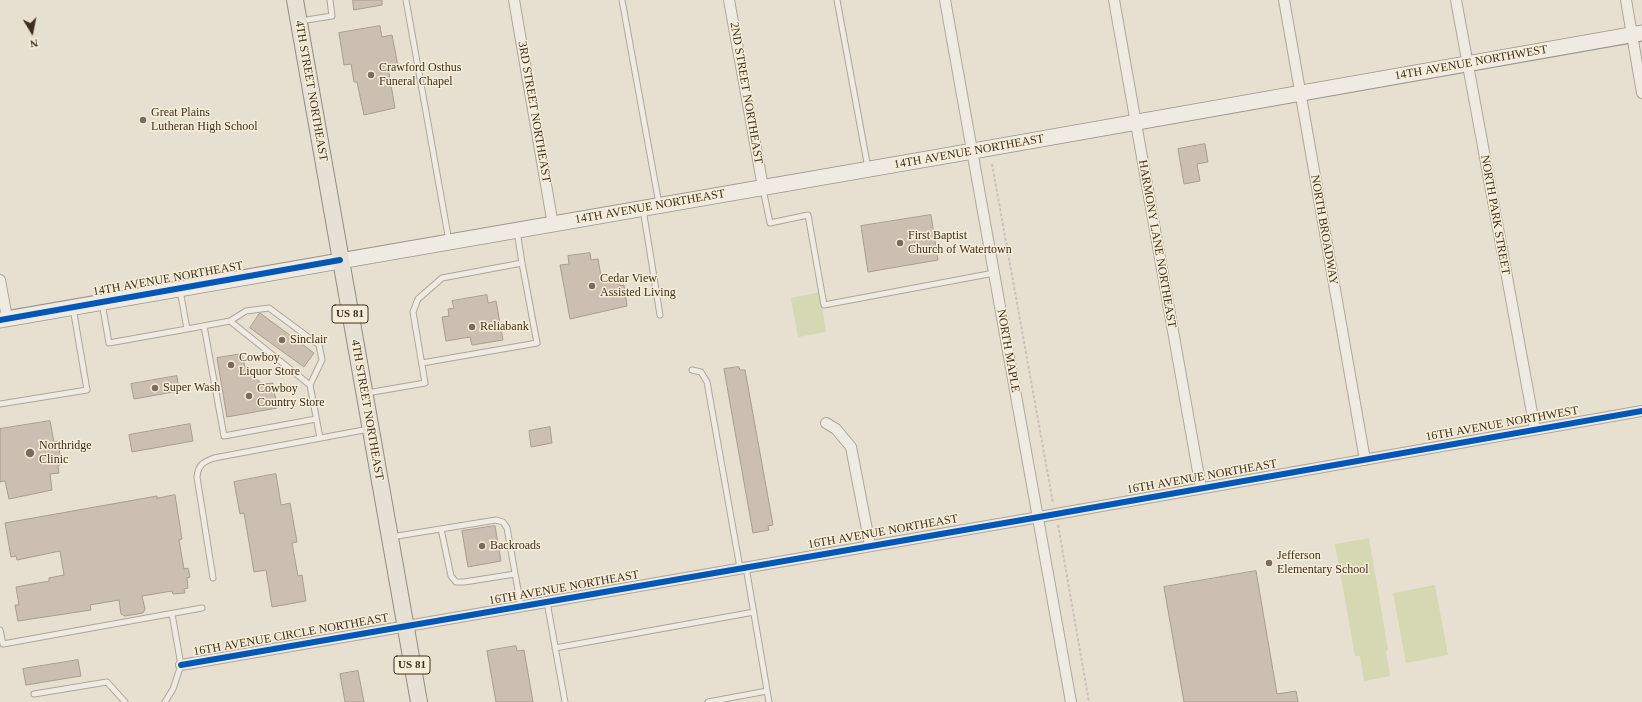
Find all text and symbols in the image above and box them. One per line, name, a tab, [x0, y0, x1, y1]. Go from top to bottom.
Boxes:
north arrow	[12, 12, 52, 52]
street label: 4TH STREET NORTHEAST	[292, 20, 330, 162]
street label: 2ND STREET NORTHEAST	[726, 21, 766, 165]
text: N	[29, 37, 39, 50]
street label: 3RD STREET NORTHEAST	[514, 40, 554, 184]
street label: 14TH AVENUE NORTHWEST	[1393, 42, 1549, 84]
place label: Crawford Osthus Funeral Chapel	[379, 61, 461, 89]
marker: Crawford Osthus Funeral Chapel	[366, 70, 376, 80]
place label: Great Plains Lutheran High School	[151, 106, 258, 134]
marker: Great Plains Lutheran High School	[138, 115, 148, 125]
street label: 14TH AVENUE NORTHEAST	[893, 132, 1045, 172]
street label: NORTH PARK STREET	[1477, 154, 1513, 276]
street label: HARMONY LANE NORTHEAST	[1135, 159, 1179, 329]
street label: NORTH BROADWAY	[1307, 174, 1341, 286]
street label: 14TH AVENUE NORTHEAST	[574, 187, 726, 227]
place label: First Baptist Church of Watertown	[908, 229, 1012, 257]
marker: First Baptist Church of Watertown	[895, 238, 905, 248]
street label: 14TH AVENUE NORTHEAST	[92, 259, 244, 299]
place label: Cedar View Assisted Living	[600, 272, 676, 300]
marker: Cedar View Assisted Living	[587, 281, 597, 291]
road number: US 81	[332, 305, 368, 323]
street label: NORTH MAPLE	[994, 308, 1022, 394]
place label: Reliabank	[480, 320, 529, 334]
marker: Reliabank	[467, 322, 477, 332]
place label: Sinclair	[290, 333, 327, 347]
marker: Sinclair	[277, 335, 287, 345]
street label: 4TH STREET NORTHEAST	[348, 339, 386, 481]
place label: Cowboy Liquor Store	[239, 351, 300, 379]
marker: Cowboy Liquor Store	[226, 360, 236, 370]
place label: Super Wash	[163, 381, 220, 395]
place label: Cowboy Country Store	[257, 382, 325, 410]
marker: Super Wash	[150, 383, 160, 393]
marker: Cowboy Country Store	[244, 391, 254, 401]
street label: 16TH AVENUE NORTHWEST	[1424, 403, 1580, 445]
place label: Northridge Clinic	[39, 439, 92, 467]
marker: Northridge Clinic	[24, 447, 36, 459]
street label: 16TH AVENUE NORTHEAST	[1126, 457, 1278, 497]
street label: 16TH AVENUE NORTHEAST	[807, 512, 959, 552]
place label: Backroads	[490, 539, 541, 553]
marker: Backroads	[477, 541, 487, 551]
place label: Jefferson Elementary School	[1277, 549, 1369, 577]
marker: Jefferson Elementary School	[1264, 558, 1274, 568]
street label: 16TH AVENUE NORTHEAST	[488, 568, 640, 608]
street label: 16TH AVENUE CIRCLE NORTHEAST	[192, 611, 390, 659]
road number: US 81	[394, 656, 430, 674]

